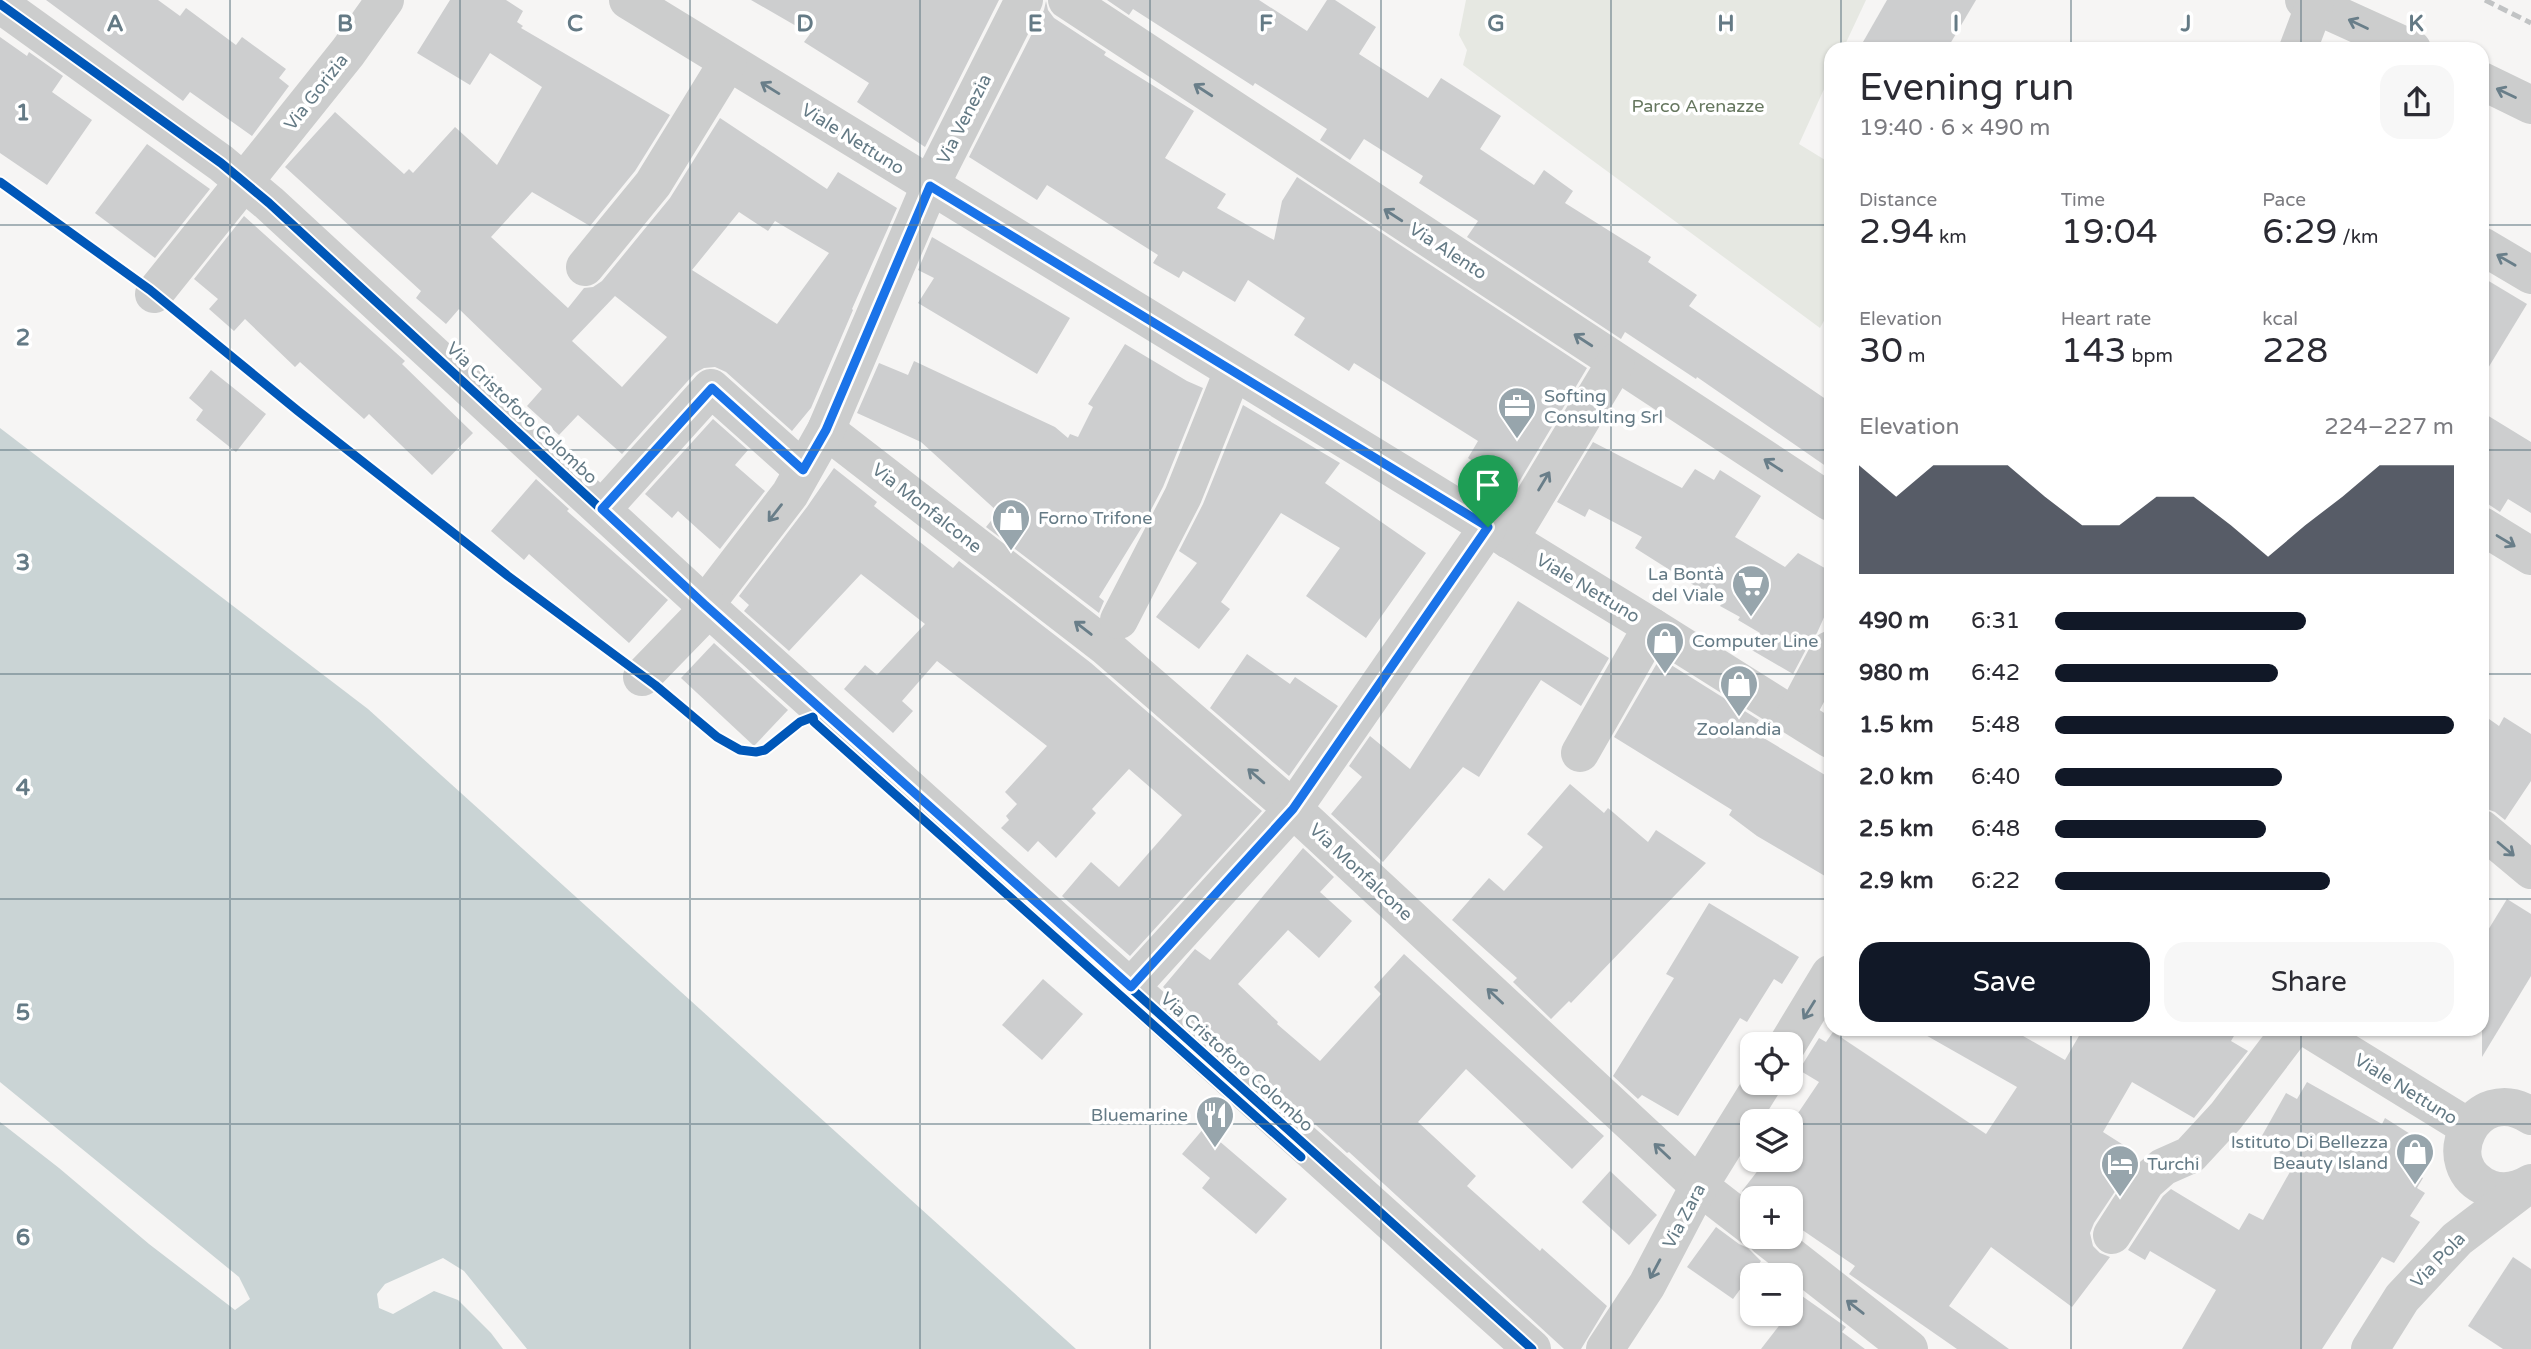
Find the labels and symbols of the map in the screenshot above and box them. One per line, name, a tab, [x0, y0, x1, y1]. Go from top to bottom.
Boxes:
text: A	[106, 10, 124, 38]
text: B	[337, 10, 353, 38]
text: C	[567, 10, 583, 38]
text: D	[796, 10, 814, 38]
text: E	[1028, 10, 1042, 38]
text: F	[1259, 10, 1273, 38]
text: G	[1487, 10, 1505, 38]
text: H	[1717, 10, 1735, 38]
text: I	[1953, 10, 1959, 38]
text: J	[2180, 10, 2191, 38]
text: K	[2408, 10, 2424, 38]
one-way arrow	[2348, 17, 2369, 30]
street label: Via Gorizia	[279, 49, 353, 135]
street label: Via Venezia	[932, 70, 996, 168]
one-way arrow	[761, 80, 781, 94]
one-way arrow	[1194, 83, 1213, 97]
one-way arrow	[2496, 86, 2517, 99]
park label: Parco Arenazze	[1632, 95, 1764, 117]
text: 1	[16, 99, 30, 127]
street label: Viale Nettuno	[797, 99, 909, 179]
one-way arrow	[1384, 208, 1404, 222]
street label: Via Alento	[1405, 218, 1491, 284]
one-way arrow	[2497, 253, 2517, 267]
text: 2	[16, 324, 30, 352]
one-way arrow	[1574, 333, 1594, 347]
street label: Via Cristoforo Colombo	[442, 337, 602, 489]
office icon: Softing Consulting Srl	[1496, 385, 1538, 440]
place label: Softing Consulting Srl	[1544, 385, 1663, 428]
pin	[1458, 455, 1518, 527]
street label: Via Monfalcone	[868, 458, 986, 558]
one-way arrow	[1764, 458, 1784, 472]
one-way arrow	[1538, 472, 1552, 492]
shop icon: Forno Trifone	[990, 497, 1032, 552]
one-way arrow	[768, 503, 783, 522]
place label: Forno Trifone	[1038, 507, 1152, 529]
one-way arrow	[2496, 535, 2516, 549]
street label: Viale Nettuno	[1532, 548, 1644, 628]
text: 3	[16, 549, 30, 577]
place label: La Bontà del Viale	[1648, 563, 1724, 606]
supermarket icon: La Bontà del Viale	[1730, 563, 1772, 618]
shop icon: Computer Line	[1644, 620, 1686, 675]
one-way arrow	[1074, 621, 1092, 636]
place label: Computer Line	[1692, 630, 1819, 652]
shop icon: Zoolandia	[1718, 663, 1760, 718]
place label: Zoolandia	[1697, 718, 1781, 740]
one-way arrow	[1247, 768, 1265, 784]
text: 4	[16, 774, 31, 802]
street label: Via Monfalcone	[1305, 819, 1417, 925]
one-way arrow	[2497, 842, 2515, 857]
street label: Via Cristoforo Colombo	[1156, 987, 1318, 1137]
one-way arrow	[1487, 988, 1504, 1005]
text: 5	[16, 999, 30, 1027]
one-way arrow	[1801, 999, 1815, 1019]
street label: Viale Nettuno	[2350, 1049, 2462, 1129]
restaurant icon: Bluemarine	[1194, 1094, 1236, 1149]
place label: Bluemarine	[1091, 1104, 1188, 1126]
place label: Istituto Di Bellezza Beauty Island	[2231, 1131, 2388, 1174]
shop icon: Istituto Di Bellezza Beauty Island	[2394, 1131, 2436, 1186]
one-way arrow	[1653, 1143, 1671, 1159]
hotel icon: Turchi	[2099, 1143, 2141, 1198]
place label: Turchi	[2147, 1153, 2200, 1175]
street label: Via Zara	[1658, 1180, 1710, 1252]
text: 6	[16, 1224, 30, 1252]
street label: Via Pola	[2406, 1228, 2470, 1292]
one-way arrow	[1648, 1259, 1662, 1279]
one-way arrow	[1846, 1300, 1865, 1315]

